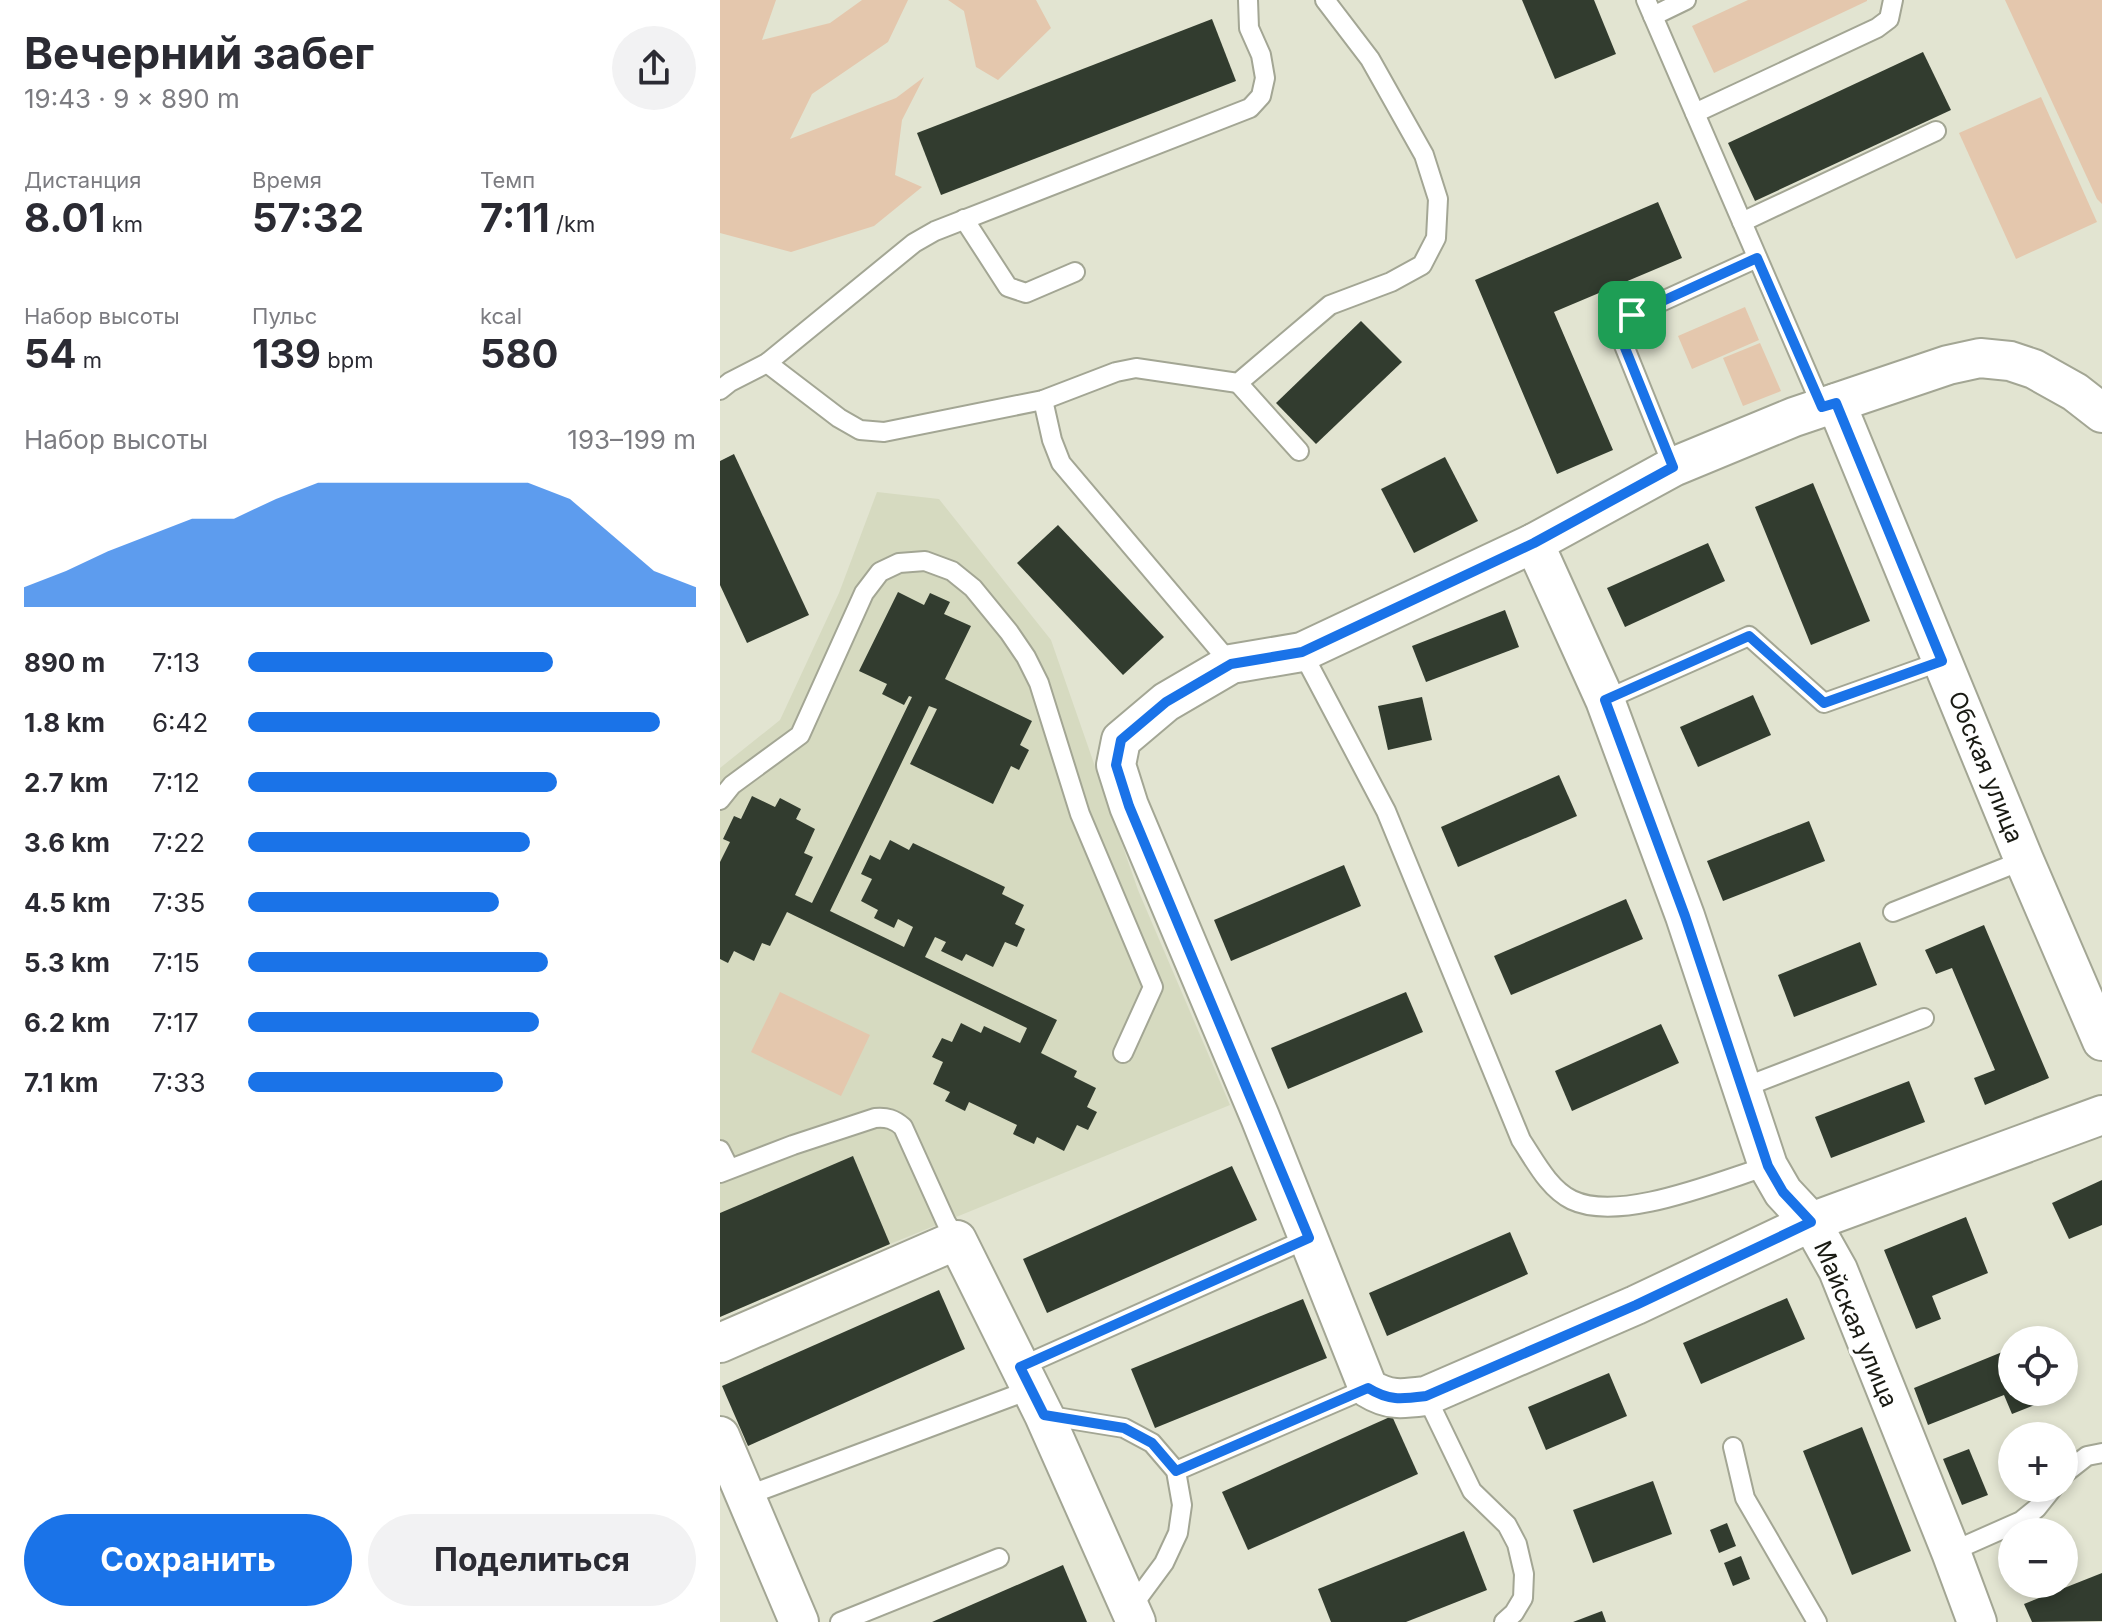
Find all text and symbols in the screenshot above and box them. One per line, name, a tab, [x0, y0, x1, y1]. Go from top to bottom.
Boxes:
text: Вечерний забег	[24, 26, 374, 80]
button: share	[612, 26, 696, 110]
text: 19:43 · 9 × 890 m	[24, 83, 240, 114]
text: Дистанция	[24, 167, 142, 193]
text: Время	[252, 167, 322, 193]
text: Темп	[480, 167, 535, 193]
text: 8.01	[24, 193, 106, 242]
text: 57:32	[252, 193, 364, 242]
text: 7:11	[480, 193, 550, 242]
text: km	[106, 211, 143, 237]
text: /km	[550, 211, 595, 237]
pin	[1598, 281, 1666, 349]
icon: arrive	[1610, 293, 1654, 337]
text: Набор высоты	[24, 303, 180, 329]
text: Пульс	[252, 303, 317, 329]
text: kcal	[480, 303, 522, 329]
text: 54	[24, 329, 77, 378]
text: 139	[252, 329, 321, 378]
text: 580	[480, 329, 559, 378]
text: m	[77, 347, 102, 373]
text: bpm	[321, 347, 373, 373]
text: Набор высоты	[24, 424, 208, 455]
text: 193–199 m	[567, 424, 696, 455]
text: 890 m	[24, 647, 105, 678]
text: 7:13	[152, 647, 200, 678]
street label: Обская улица	[1942, 687, 2030, 847]
text: 1.8 km	[24, 707, 105, 738]
text: 6:42	[152, 707, 208, 738]
text: 2.7 km	[24, 767, 109, 798]
text: 7:12	[152, 767, 200, 798]
text: 3.6 km	[24, 827, 110, 858]
text: 7:22	[152, 827, 205, 858]
text: 4.5 km	[24, 887, 111, 918]
text: 7:35	[152, 887, 205, 918]
text: 5.3 km	[24, 947, 110, 978]
text: 7:15	[152, 947, 200, 978]
text: 6.2 km	[24, 1007, 110, 1038]
text: 7:17	[152, 1007, 199, 1038]
text: 7.1 km	[24, 1067, 98, 1098]
text: 7:33	[152, 1067, 205, 1098]
street label: Майская улица	[1808, 1237, 1904, 1411]
map controls	[1998, 1326, 2078, 1598]
button: locate	[1998, 1326, 2078, 1406]
button: +	[1998, 1422, 2078, 1502]
button: Сохранить	[24, 1514, 352, 1606]
button: Поделиться	[368, 1514, 696, 1606]
button: −	[1998, 1518, 2078, 1598]

